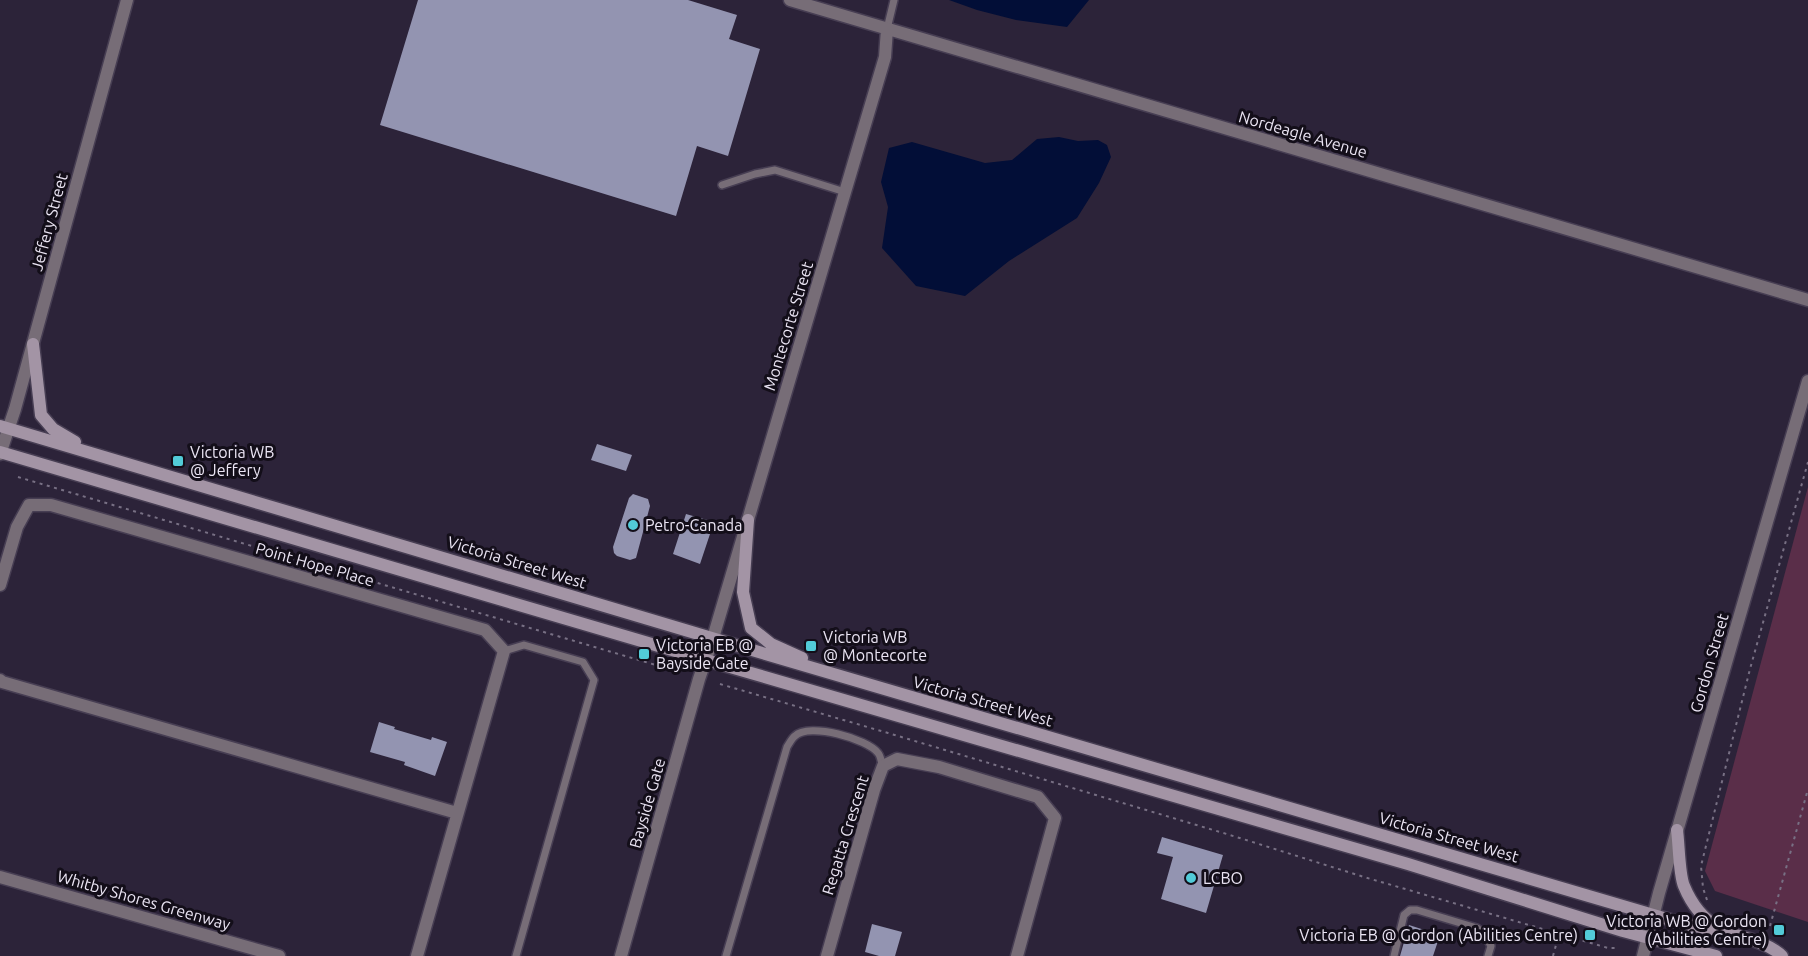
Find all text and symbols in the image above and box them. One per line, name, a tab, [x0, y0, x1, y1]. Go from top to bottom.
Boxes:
street label: Nordeagle Avenue	[1237, 107, 1369, 161]
street label: Jeffery Street	[27, 171, 71, 273]
street label: Montecorte Street	[760, 259, 816, 393]
place label: Victoria WB @ Jeffery	[190, 443, 274, 479]
marker: Victoria WB @ Jeffery	[171, 454, 185, 468]
place label: Petro-Canada	[645, 516, 742, 534]
marker: Petro-Canada	[626, 518, 640, 532]
street label: Victoria Street West	[445, 532, 589, 592]
street label: Point Hope Place	[254, 538, 376, 590]
street label: Gordon Street	[1686, 611, 1732, 715]
place label: Victoria WB @ Montecorte	[823, 628, 927, 664]
place label: Victoria EB @ Bayside Gate	[656, 636, 753, 672]
marker: Victoria WB @ Montecorte	[804, 639, 818, 653]
marker: Victoria EB @ Bayside Gate	[637, 647, 651, 661]
street label: Victoria Street West	[911, 672, 1056, 730]
street label: Bayside Gate	[626, 756, 668, 850]
street label: Regatta Crescent	[818, 772, 872, 897]
street label: Victoria Street West	[1377, 808, 1522, 866]
street label: Whitby Shores Greenway	[56, 867, 233, 933]
place label: LCBO	[1203, 869, 1243, 887]
marker: LCBO	[1184, 871, 1198, 885]
place label: Victoria WB @ Gordon (Abilities Centre)	[1606, 912, 1767, 949]
marker: Victoria WB @ Gordon (Abilities Centre)	[1772, 923, 1786, 937]
place label: Victoria EB @ Gordon (Abilities Centre)	[1299, 926, 1578, 945]
marker: Victoria EB @ Gordon (Abilities Centre)	[1583, 928, 1597, 942]

